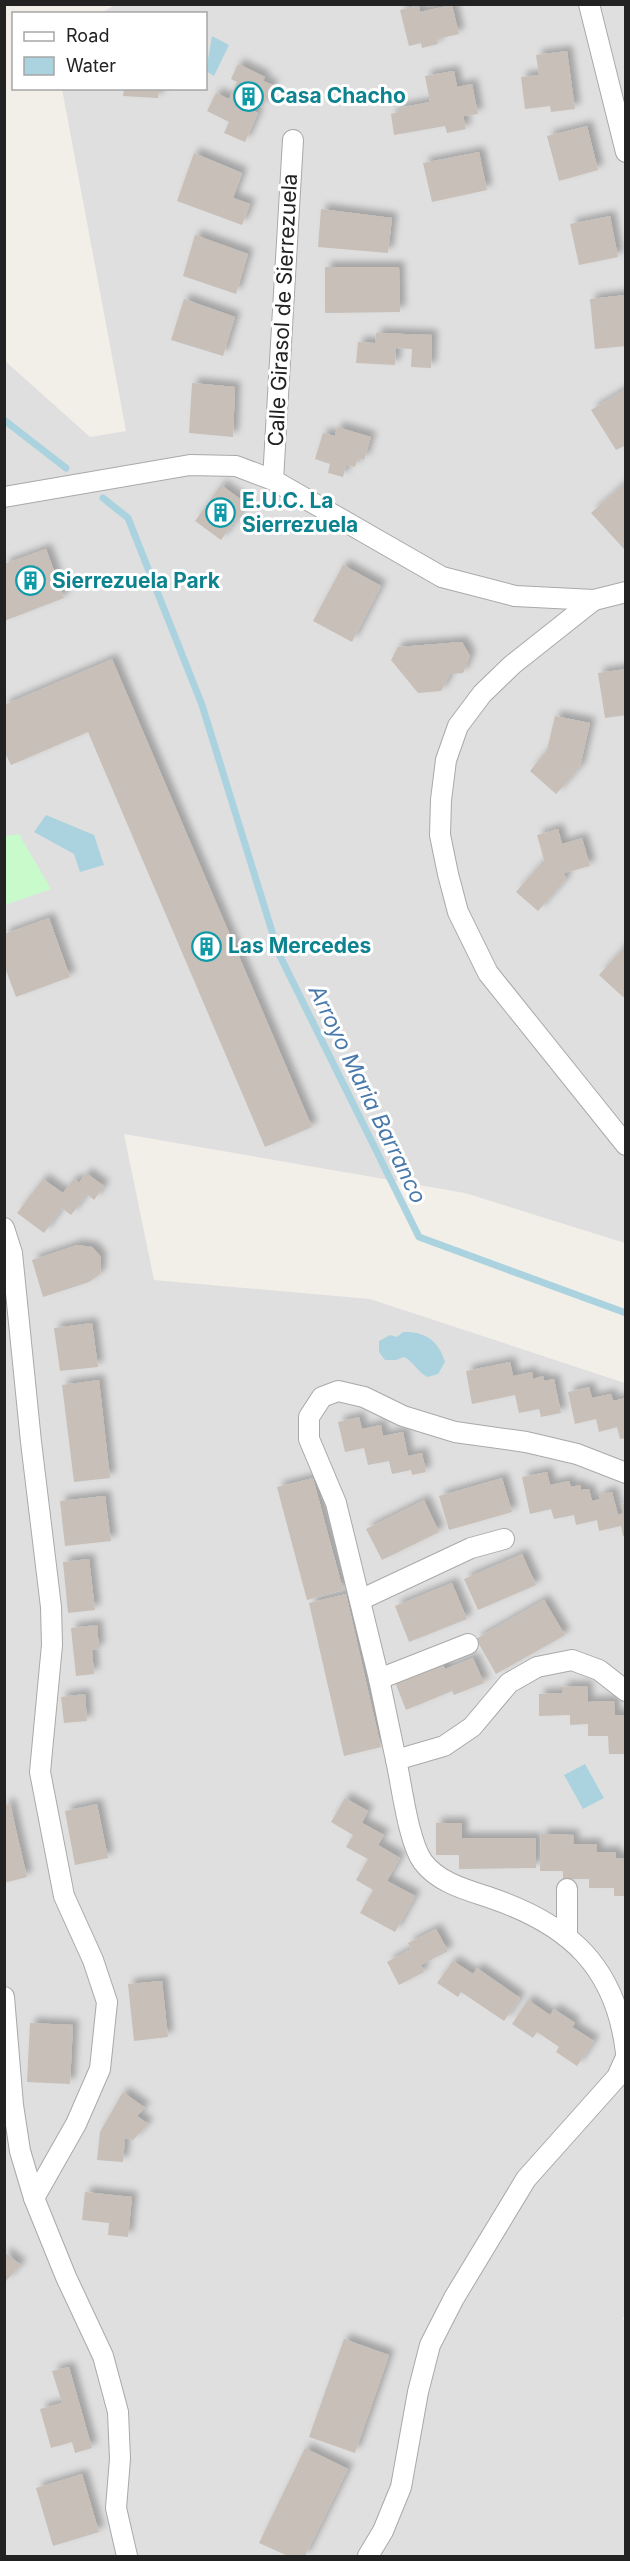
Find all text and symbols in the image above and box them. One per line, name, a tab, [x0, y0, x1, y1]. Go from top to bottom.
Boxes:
legend	[12, 12, 207, 90]
text: Road	[66, 25, 109, 46]
text: Water	[66, 55, 116, 76]
building icon: Casa Chacho	[233, 80, 265, 112]
place label: Casa Chacho	[270, 83, 406, 108]
street label: Calle Girasol de Sierrezuela	[263, 173, 302, 447]
place label: E.U.C. La Sierrezuela	[242, 488, 358, 537]
building icon: E.U.C. La Sierrezuela	[205, 497, 237, 529]
building icon: Sierrezuela Park	[15, 565, 47, 597]
place label: Sierrezuela Park	[52, 568, 221, 593]
building icon: Las Mercedes	[191, 930, 223, 962]
place label: Las Mercedes	[228, 933, 371, 958]
water label: Arroyo Maria Barranco	[303, 980, 432, 1207]

